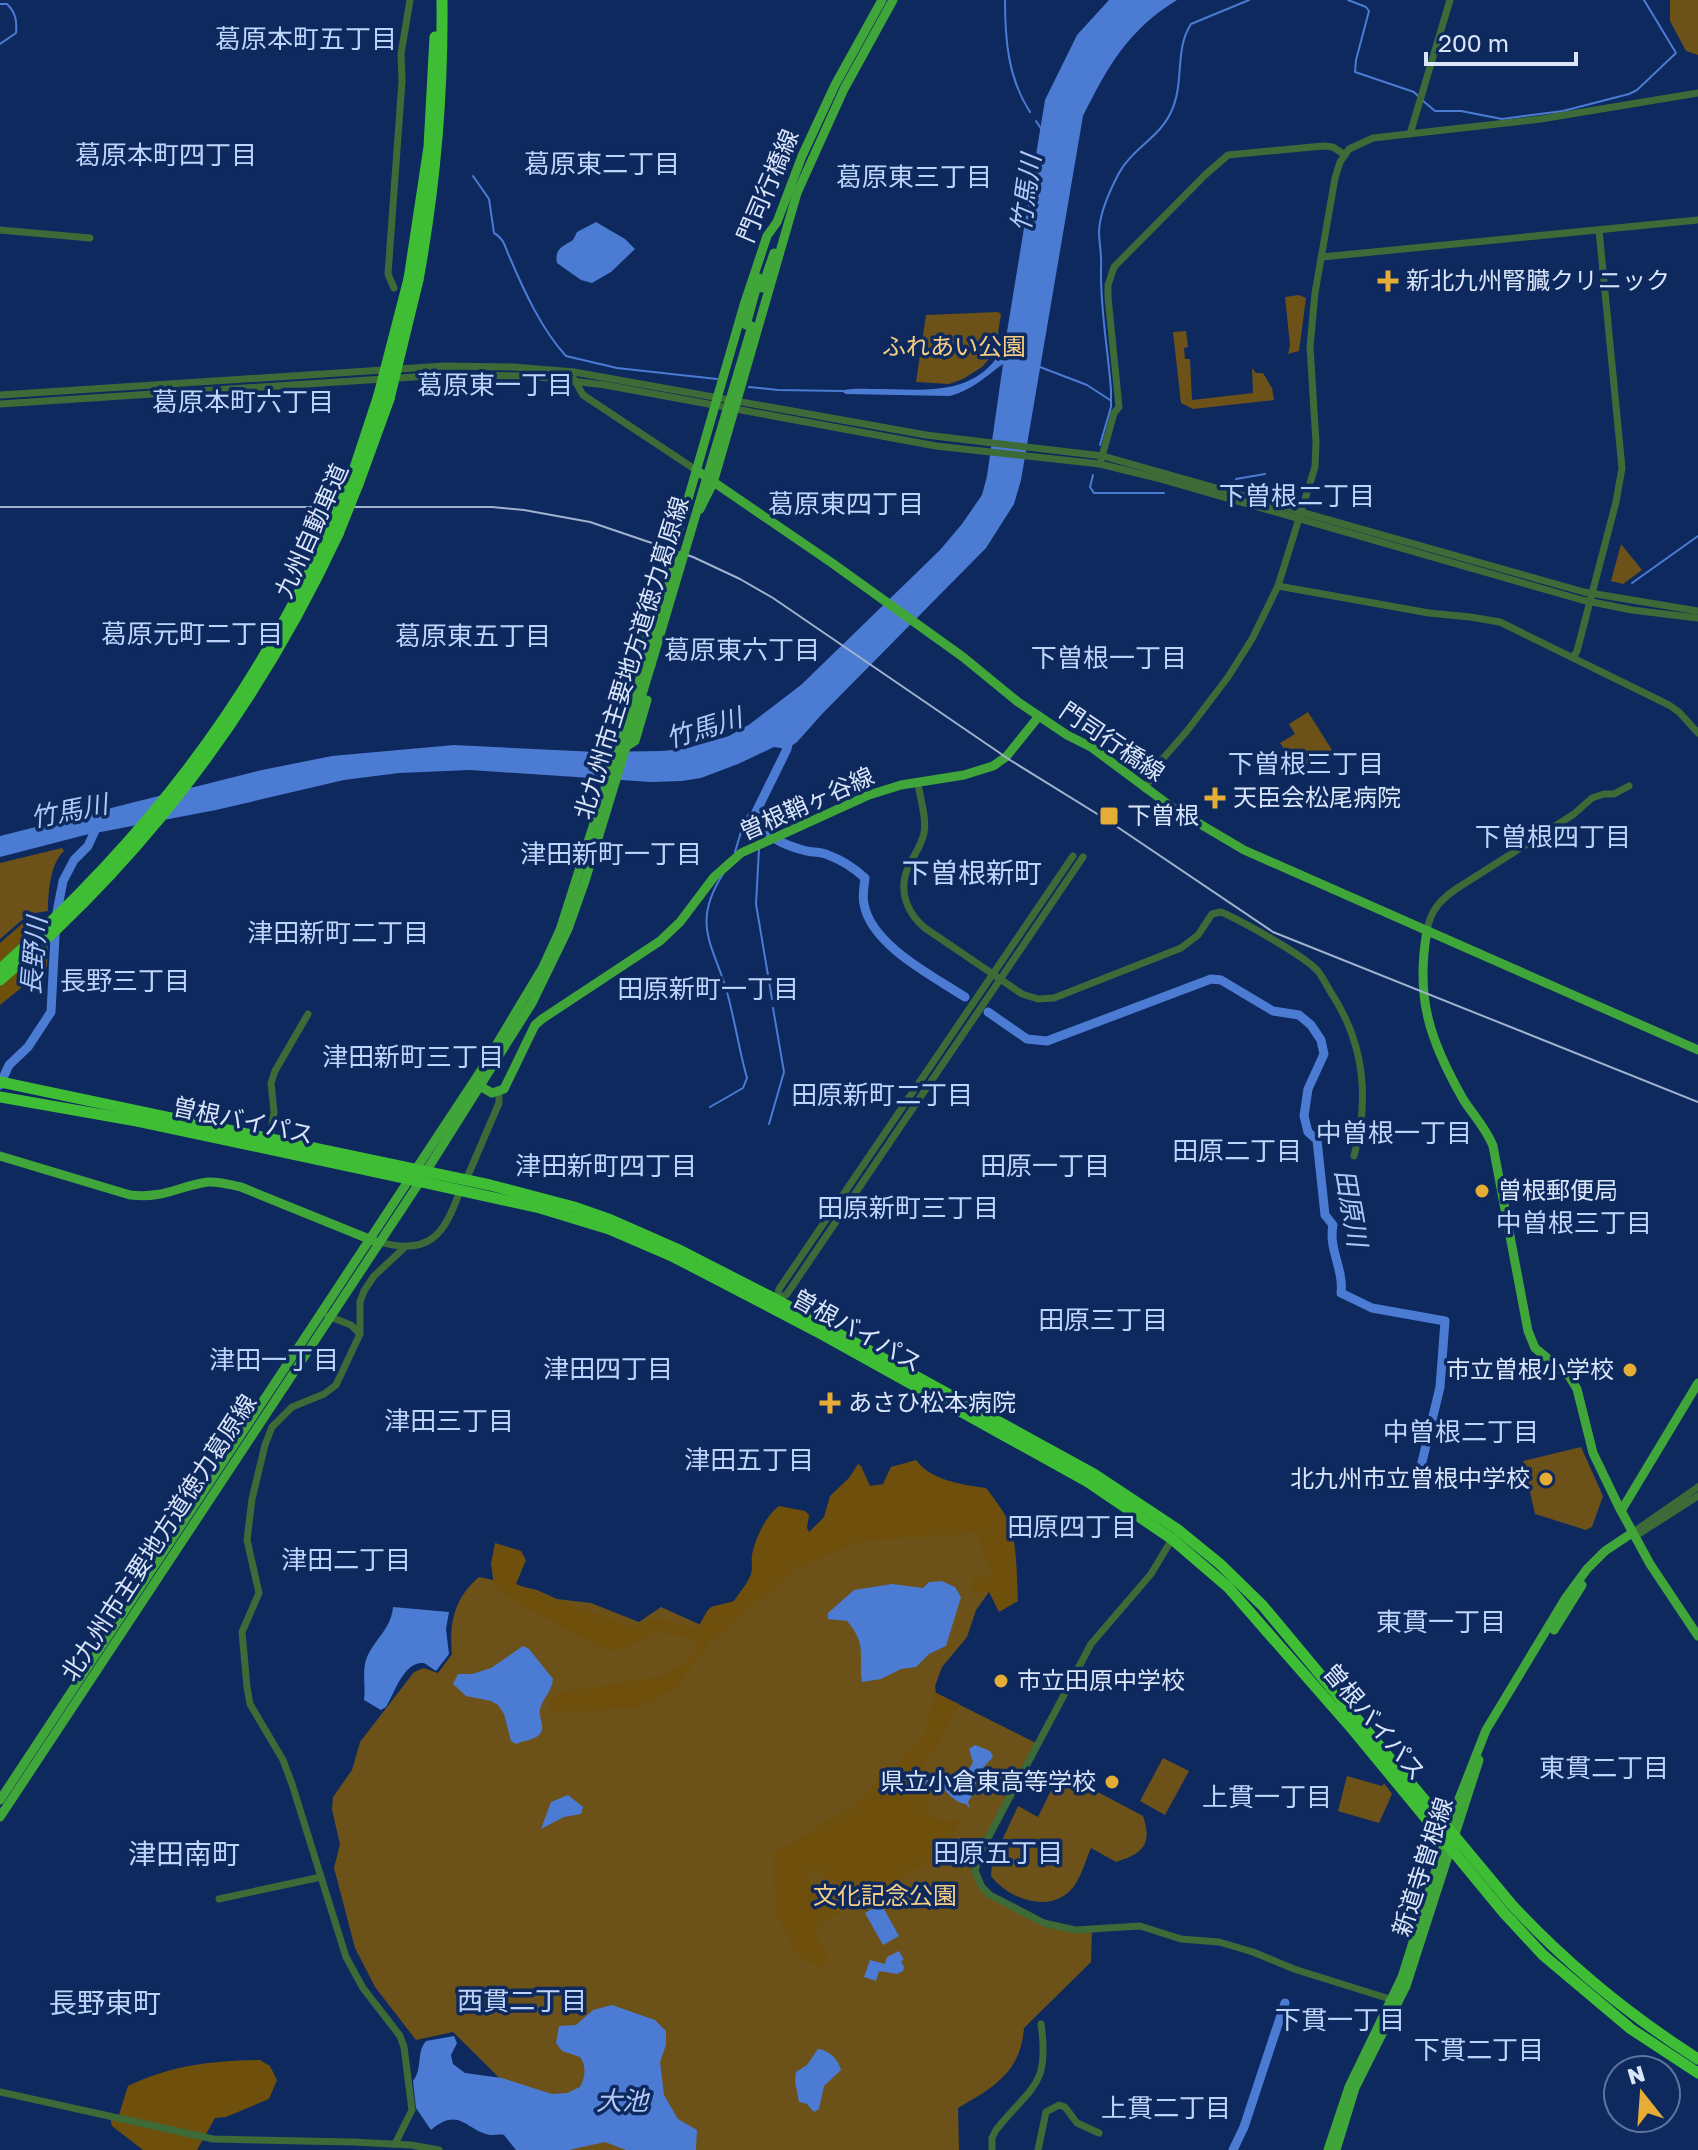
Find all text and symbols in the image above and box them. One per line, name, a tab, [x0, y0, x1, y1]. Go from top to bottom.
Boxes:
scale bar	[1426, 16, 1576, 66]
district label: 葛原本町五丁目	[215, 23, 397, 54]
text: 200 m	[1438, 28, 1509, 57]
street label: 門司行橋線	[730, 125, 803, 246]
district label: 葛原本町四丁目	[75, 139, 257, 170]
district label: 葛原東二丁目	[524, 148, 680, 179]
water label: 竹馬川	[1005, 149, 1047, 234]
district label: 葛原東三丁目	[836, 161, 992, 192]
place label: 新北九州腎臓クリニック	[1406, 265, 1670, 294]
marker: 新北九州腎臓クリニック	[1377, 270, 1399, 292]
park label: ふれあい公園	[882, 331, 1026, 360]
district label: 葛原東一丁目	[417, 369, 573, 400]
district label: 葛原本町六丁目	[152, 386, 334, 417]
street label: 九州自動車道	[268, 459, 353, 602]
district label: 下曽根二丁目	[1219, 480, 1375, 511]
district label: 葛原東四丁目	[768, 488, 924, 519]
street label: 北九州市主要地方道徳力葛原線	[568, 493, 694, 822]
district label: 葛原元町二丁目	[101, 618, 283, 649]
district label: 葛原東五丁目	[395, 620, 551, 651]
district label: 葛原東六丁目	[664, 634, 820, 665]
district label: 下曽根一丁目	[1031, 642, 1187, 673]
street label: 門司行橋線	[1055, 695, 1171, 786]
water label: 竹馬川	[662, 700, 749, 754]
district label: 下曽根三丁目	[1228, 748, 1384, 779]
street label: 曽根鞘ヶ谷線	[735, 760, 878, 845]
place label: 天臣会松尾病院	[1233, 782, 1401, 811]
water label: 竹馬川	[28, 787, 113, 833]
marker: 天臣会松尾病院	[1204, 787, 1226, 809]
place label: 下曽根	[1127, 800, 1199, 829]
marker: 下曽根	[1098, 805, 1120, 827]
district label: 下曽根四丁目	[1475, 821, 1631, 852]
district label: 津田新町一丁目	[520, 838, 702, 869]
district label: 下曽根新町	[902, 856, 1042, 889]
water label: 長野川	[15, 913, 53, 996]
district label: 津田新町二丁目	[247, 917, 429, 948]
district label: 長野三丁目	[60, 965, 190, 996]
district label: 田原新町一丁目	[617, 973, 799, 1004]
district label: 津田新町三丁目	[322, 1041, 504, 1072]
district label: 田原新町二丁目	[791, 1079, 973, 1110]
street label: 曽根バイパス	[170, 1090, 317, 1149]
district label: 中曽根一丁目	[1316, 1117, 1472, 1148]
district label: 田原二丁目	[1172, 1135, 1302, 1166]
district label: 津田新町四丁目	[515, 1150, 697, 1181]
district label: 田原一丁目	[980, 1150, 1110, 1181]
water label: 田原川	[1329, 1167, 1374, 1252]
place label: 曽根郵便局	[1498, 1175, 1618, 1204]
marker: 曽根郵便局	[1473, 1182, 1491, 1200]
district label: 田原新町三丁目	[817, 1192, 999, 1223]
district label: 中曽根三丁目	[1496, 1207, 1652, 1238]
street label: 曽根バイパス	[788, 1282, 928, 1377]
district label: 田原三丁目	[1038, 1304, 1168, 1335]
district label: 津田一丁目	[209, 1344, 339, 1375]
district label: 津田四丁目	[543, 1353, 673, 1384]
place label: 市立曽根小学校	[1446, 1354, 1614, 1383]
marker: 市立曽根小学校	[1621, 1361, 1639, 1379]
place label: あさひ松本病院	[848, 1387, 1016, 1416]
street label: 北九州市主要地方道徳力葛原線	[54, 1388, 261, 1686]
marker: あさひ松本病院	[819, 1392, 841, 1414]
district label: 津田三丁目	[384, 1405, 514, 1436]
district label: 中曽根二丁目	[1383, 1416, 1539, 1447]
district label: 津田五丁目	[684, 1444, 814, 1475]
place label: 北九州市立曽根中学校	[1290, 1463, 1530, 1492]
marker: 北九州市立曽根中学校	[1537, 1470, 1555, 1488]
district label: 田原四丁目	[1007, 1511, 1137, 1542]
district label: 津田二丁目	[281, 1544, 411, 1575]
district label: 東貫一丁目	[1376, 1606, 1506, 1637]
street label: 曽根バイパス	[1318, 1657, 1432, 1785]
place label: 市立田原中学校	[1017, 1665, 1185, 1694]
marker: 市立田原中学校	[992, 1672, 1010, 1690]
district label: 東貫二丁目	[1539, 1752, 1669, 1783]
place label: 県立小倉東高等学校	[880, 1766, 1096, 1795]
marker: 県立小倉東高等学校	[1103, 1773, 1121, 1791]
district label: 上貫一丁目	[1202, 1781, 1332, 1812]
street label: 新道寺曽根線	[1386, 1794, 1458, 1939]
district label: 津田南町	[128, 1837, 240, 1870]
district label: 田原五丁目	[933, 1837, 1063, 1868]
park label: 文化記念公園	[813, 1880, 957, 1909]
district label: 西貫二丁目	[457, 1985, 587, 2016]
district label: 長野東町	[49, 1986, 161, 2019]
district label: 下貫一丁目	[1275, 2004, 1405, 2035]
district label: 下貫二丁目	[1414, 2034, 1544, 2065]
north arrow	[1602, 2054, 1682, 2134]
text: N	[1624, 2059, 1648, 2090]
water label: 大池	[596, 2085, 651, 2116]
district label: 上貫二丁目	[1101, 2092, 1231, 2123]

